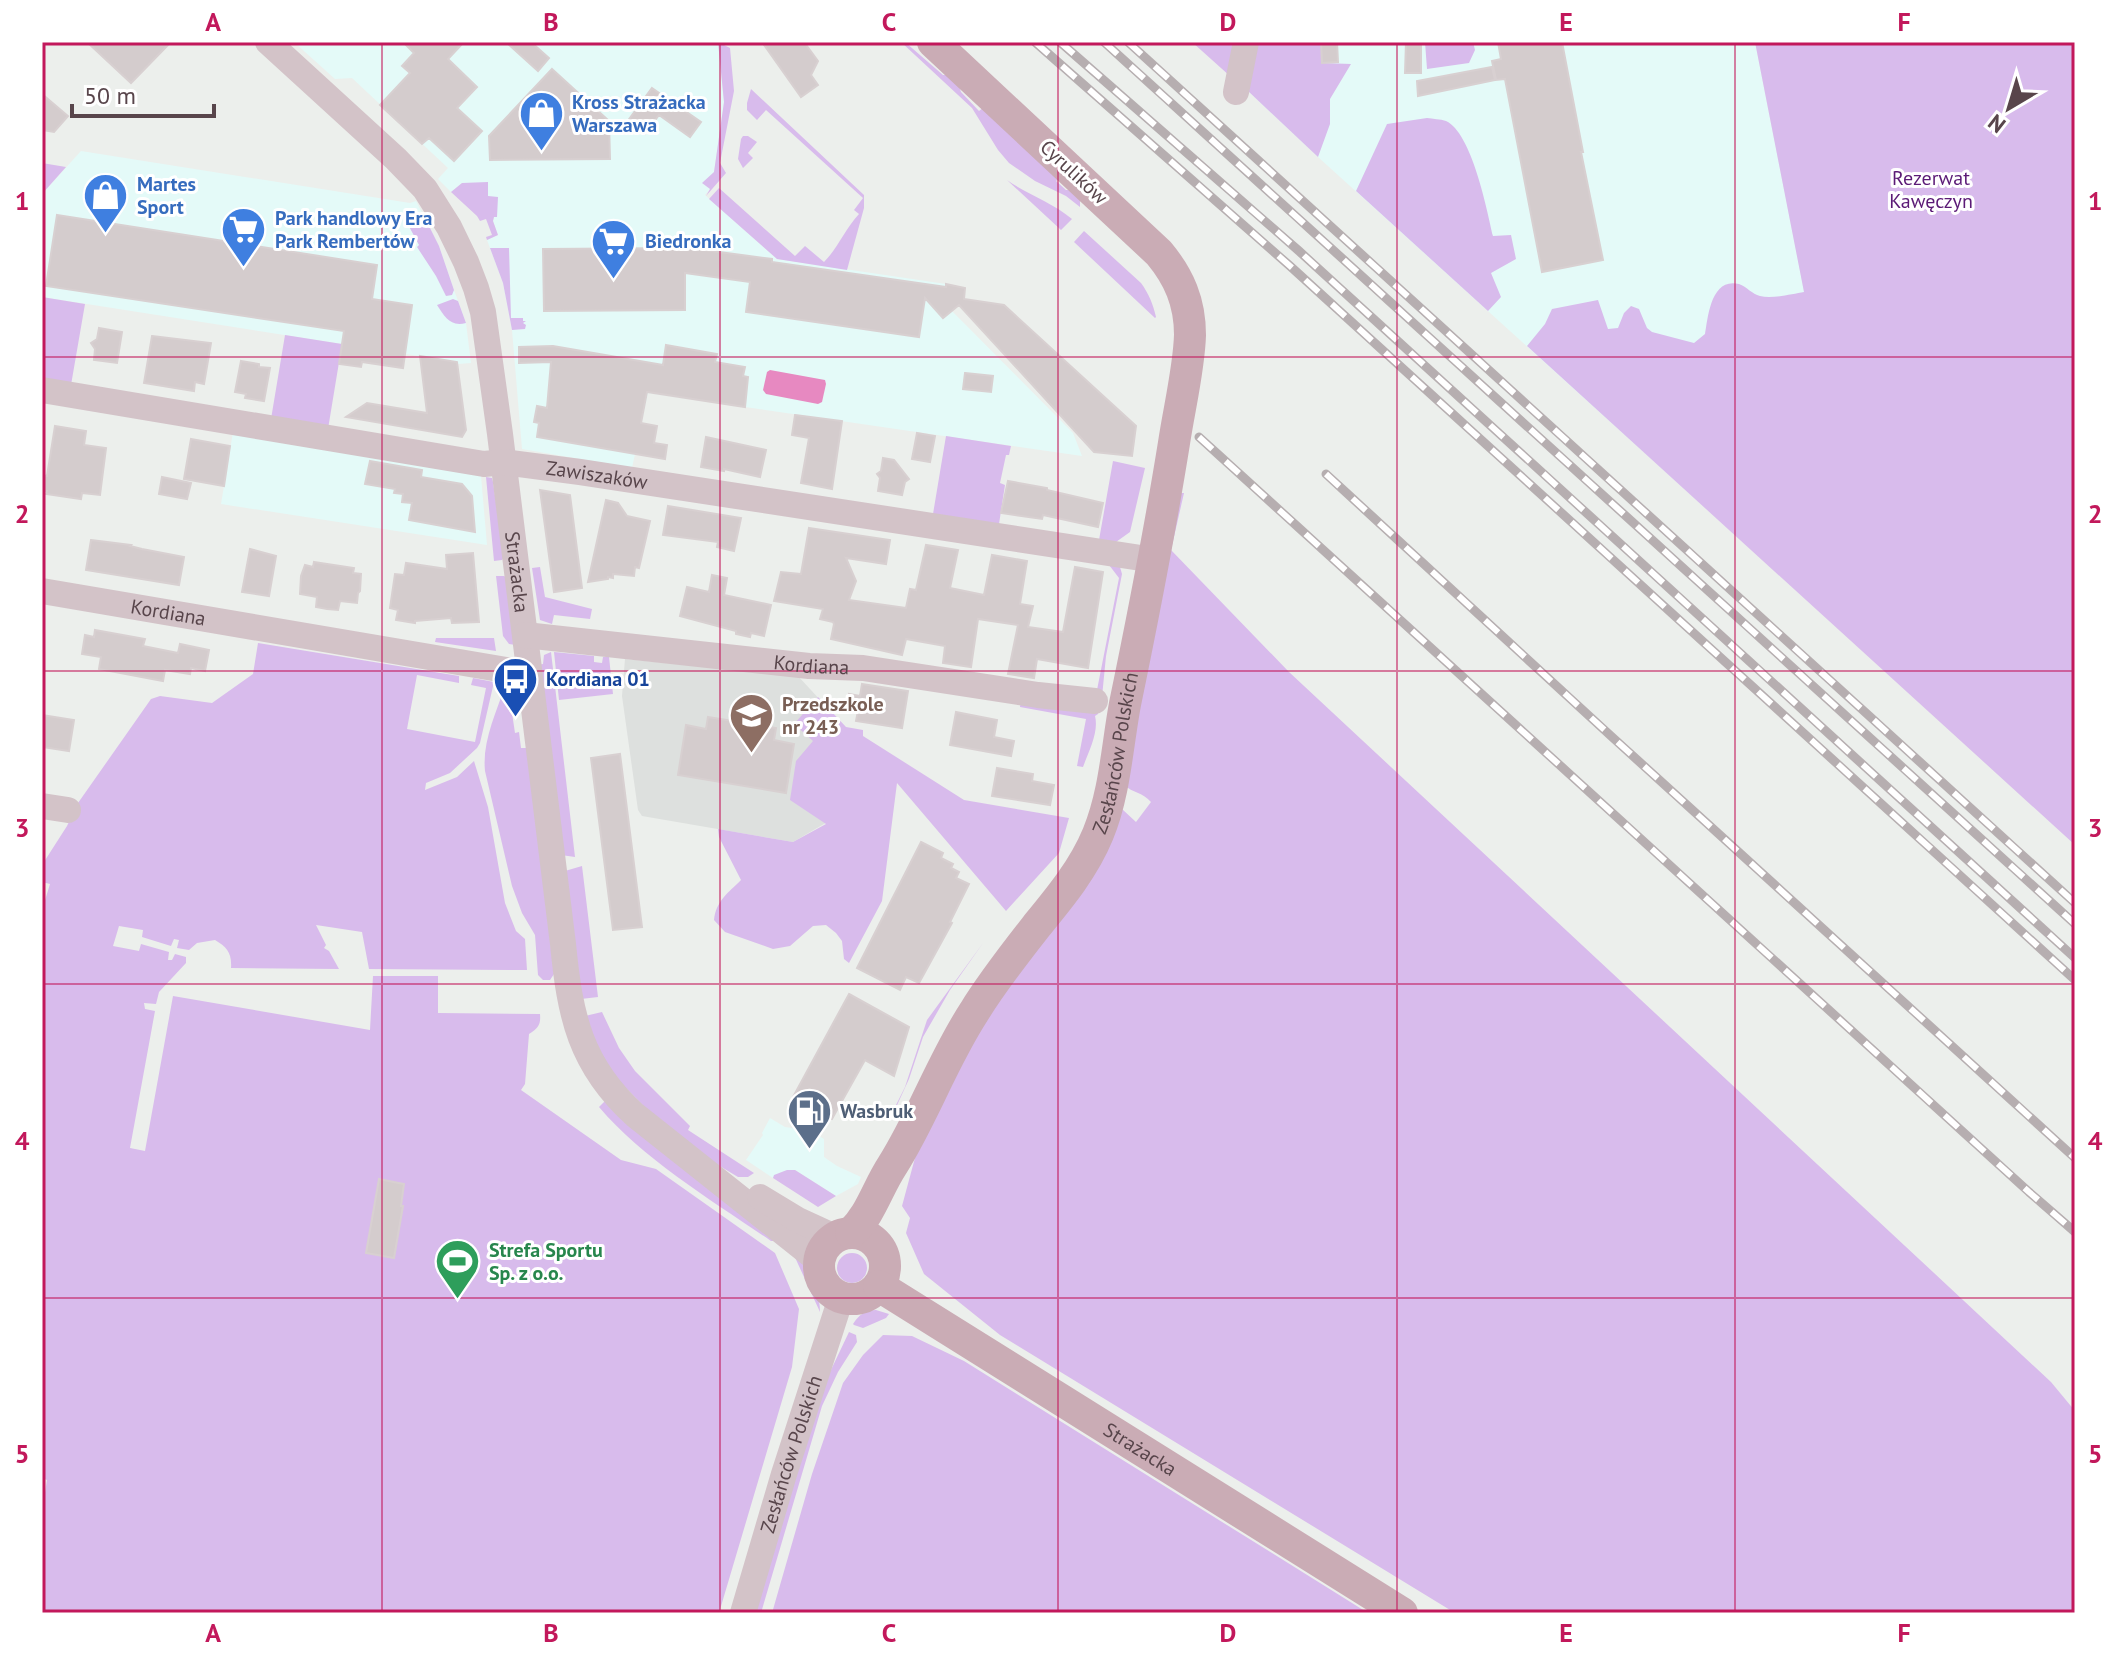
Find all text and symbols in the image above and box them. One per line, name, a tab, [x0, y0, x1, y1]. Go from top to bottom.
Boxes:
text: A	[205, 5, 221, 38]
text: B	[543, 5, 559, 38]
text: C	[882, 5, 896, 38]
text: D	[1220, 5, 1236, 38]
text: E	[1559, 5, 1573, 38]
text: F	[1897, 5, 1911, 38]
scale bar	[72, 68, 214, 118]
north arrow	[1969, 68, 2049, 148]
text: 50 m	[84, 80, 136, 111]
place label: Kross Strażacka Warszawa	[572, 89, 706, 138]
shop icon: Kross Strażacka Warszawa	[517, 90, 565, 153]
text: N	[1982, 108, 2011, 139]
street label: Cyrulików	[1035, 134, 1114, 210]
park label: Rezerwat Kawęczyn	[1889, 165, 1973, 214]
shop icon: Martes Sport	[82, 171, 130, 234]
place label: Martes Sport	[137, 171, 196, 220]
text: 1	[15, 184, 29, 217]
text: 1	[2088, 184, 2102, 217]
supermarket icon: Park handlowy Era Park Rembertów	[220, 205, 268, 268]
place label: Park handlowy Era Park Rembertów	[275, 205, 432, 254]
supermarket icon: Biedronka	[590, 217, 638, 280]
place label: Biedronka	[645, 228, 732, 254]
street label: Zawiszaków	[545, 455, 650, 495]
text: 2	[15, 497, 29, 530]
text: 2	[2088, 497, 2102, 530]
street label: Strażacka	[499, 530, 535, 614]
street label: Kordiana	[129, 593, 208, 632]
street label: Kordiana	[772, 649, 850, 680]
bus stop icon: Kordiana 01	[491, 655, 539, 718]
place label: Kordiana 01	[546, 666, 650, 692]
street label: Zesłańców Polskich	[1086, 670, 1144, 838]
place label: Przedszkole nr 243	[782, 691, 884, 740]
school or university icon: Przedszkole nr 243	[727, 692, 775, 755]
text: 3	[15, 811, 29, 844]
text: 3	[2088, 811, 2102, 844]
fuel station icon: Wasbruk	[785, 1087, 833, 1150]
place label: Wasbruk	[840, 1098, 913, 1124]
text: 4	[15, 1124, 30, 1157]
text: 4	[2088, 1124, 2103, 1157]
place label: Strefa Sportu Sp. z o.o.	[489, 1237, 603, 1286]
sports icon: Strefa Sportu Sp. z o.o.	[434, 1238, 482, 1301]
street label: Zesłańców Polskich	[754, 1372, 828, 1536]
street label: Strażacka	[1099, 1417, 1182, 1482]
text: 5	[15, 1437, 29, 1470]
text: 5	[2088, 1437, 2102, 1470]
text: A	[205, 1616, 221, 1649]
text: B	[543, 1616, 559, 1649]
text: C	[882, 1616, 896, 1649]
text: D	[1220, 1616, 1236, 1649]
text: E	[1559, 1616, 1573, 1649]
text: F	[1897, 1616, 1911, 1649]

